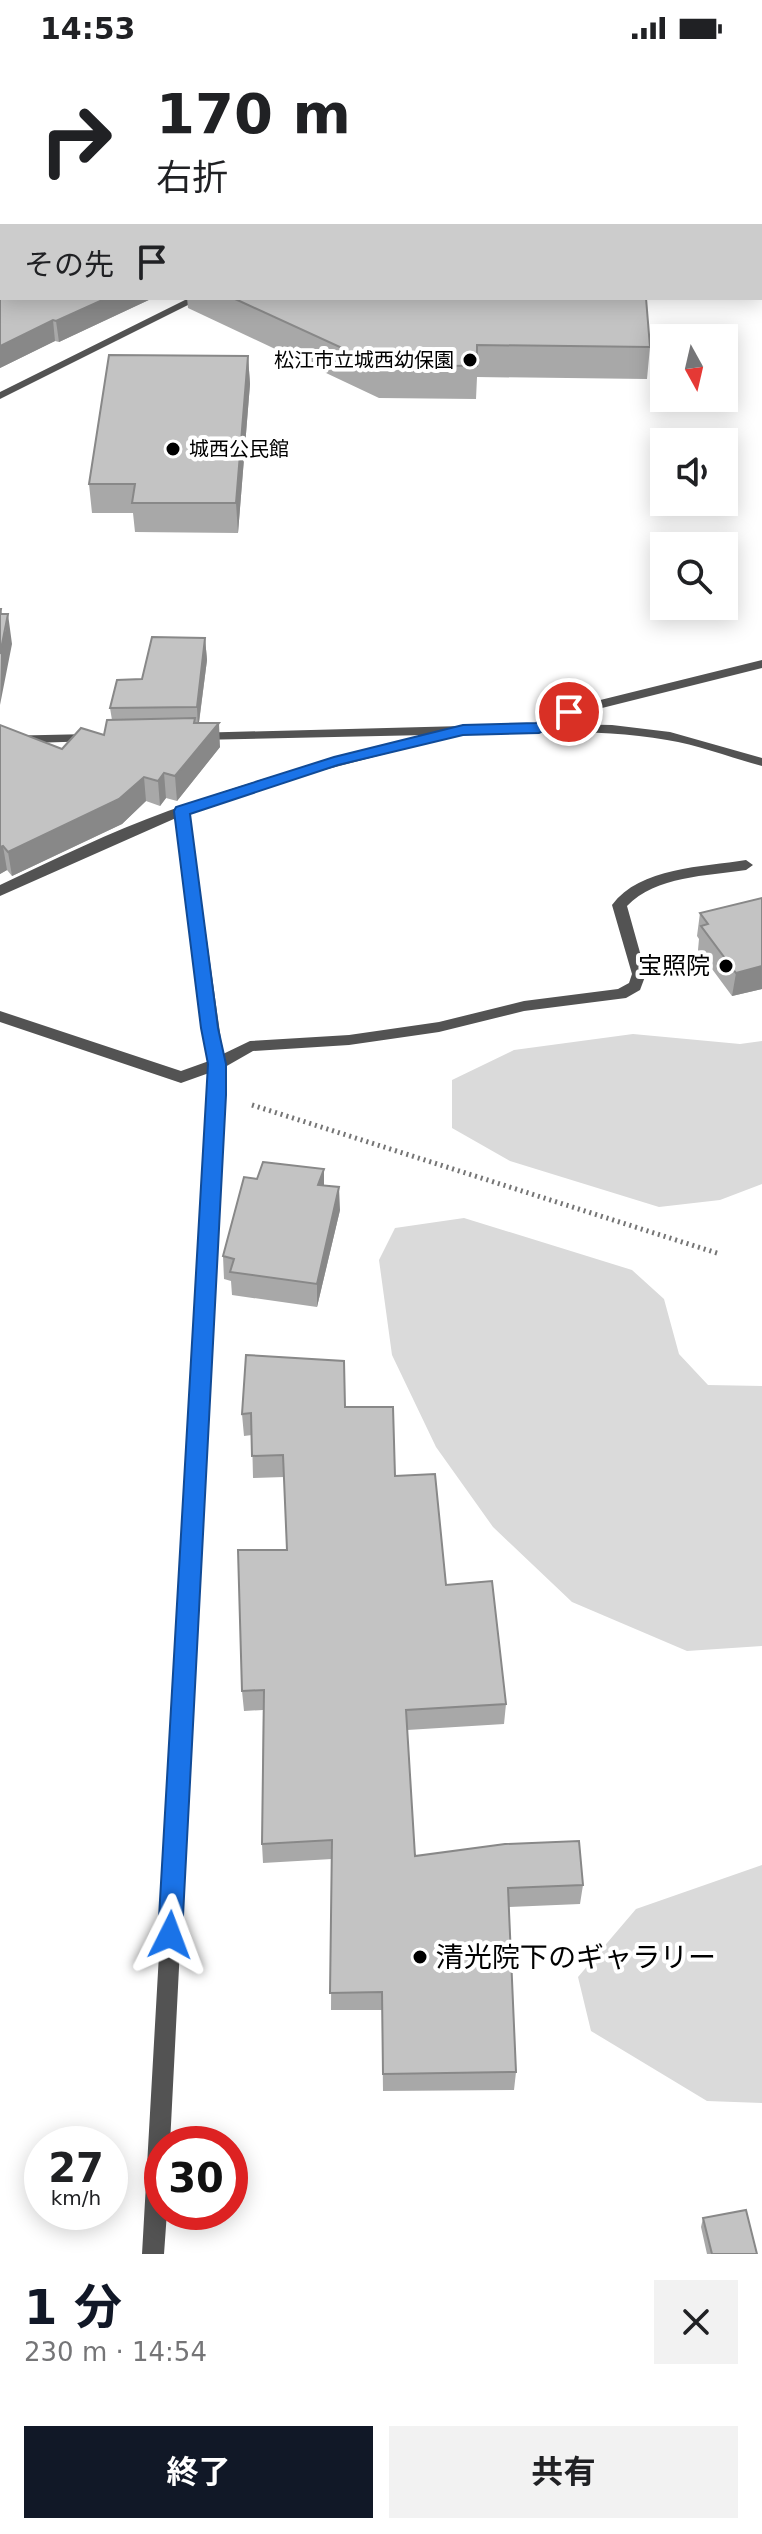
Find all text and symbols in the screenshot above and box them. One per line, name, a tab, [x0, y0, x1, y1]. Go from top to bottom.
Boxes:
text: 14:53	[40, 11, 136, 46]
text: 170 m	[156, 81, 351, 146]
icon: right	[24, 88, 128, 192]
text: 右折	[156, 157, 228, 198]
icon: arrive	[130, 240, 174, 284]
text: その先	[24, 247, 114, 282]
north arrow	[650, 324, 738, 412]
map controls	[650, 324, 738, 620]
place label: 松江市立城西幼保園	[274, 348, 454, 372]
marker: 松江市立城西幼保園	[461, 351, 479, 369]
button: sound	[650, 428, 738, 516]
place label: 城西公民館	[189, 437, 289, 461]
marker: 城西公民館	[164, 440, 182, 458]
button: search	[650, 532, 738, 620]
pin	[535, 678, 603, 746]
icon: arrive	[547, 690, 591, 734]
place label: 宝照院	[638, 952, 710, 980]
marker: 宝照院	[717, 957, 735, 975]
position arrow	[128, 1893, 212, 1977]
place label: 清光院下のギャラリー	[436, 1941, 716, 1974]
marker: 清光院下のギャラリー	[411, 1948, 429, 1966]
speed limit sign: 30	[144, 2126, 248, 2230]
text: 27	[48, 2145, 104, 2191]
text: km/h	[51, 2186, 101, 2210]
text: 1 分	[24, 2279, 122, 2335]
button: close	[654, 2280, 738, 2364]
text: 230 m · 14:54	[24, 2337, 207, 2367]
button: 終了	[24, 2426, 373, 2518]
button: 共有	[389, 2426, 738, 2518]

